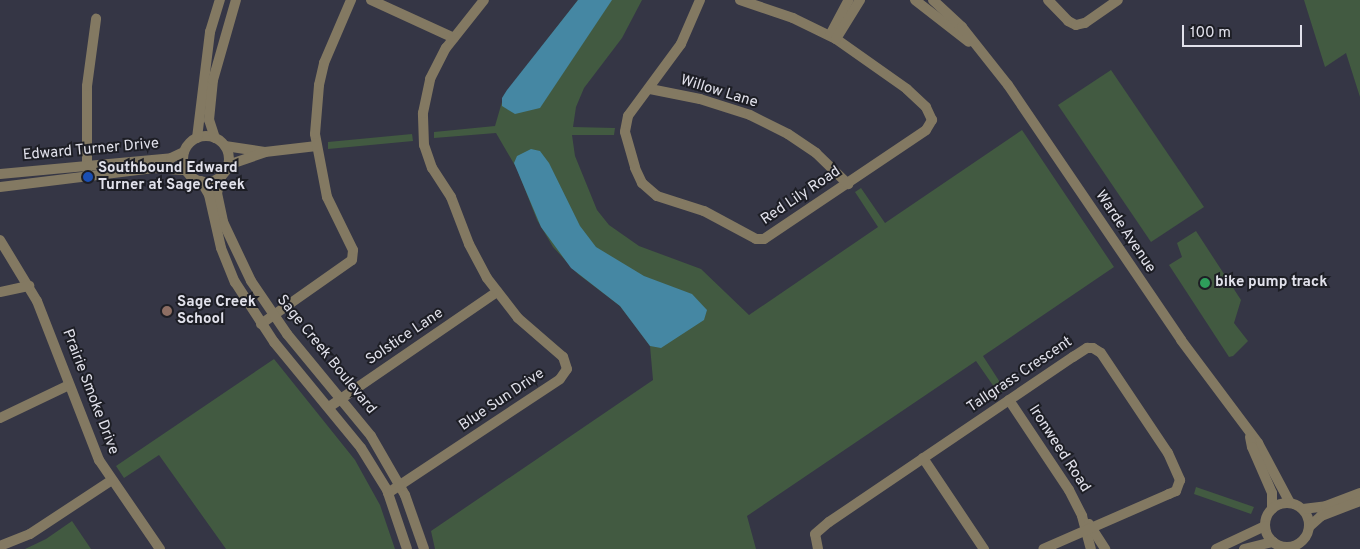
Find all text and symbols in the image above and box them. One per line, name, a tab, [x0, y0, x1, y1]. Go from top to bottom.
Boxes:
scale bar	[1185, 15, 1305, 47]
text: 100 m	[1190, 24, 1231, 43]
street label: Willow Lane	[678, 72, 760, 112]
street label: Edward Turner Drive	[22, 135, 160, 165]
place label: Southbound Edward Turner at Sage Creek	[98, 159, 245, 194]
street label: Red Lily Road	[758, 163, 844, 229]
marker: Southbound Edward Turner at Sage Creek	[82, 171, 94, 183]
street label: Warde Avenue	[1091, 187, 1159, 277]
place label: bike pump track	[1215, 274, 1328, 292]
marker: bike pump track	[1199, 277, 1211, 289]
street label: Sage Creek Boulevard	[272, 292, 380, 418]
place label: Sage Creek School	[177, 293, 256, 328]
marker: Sage Creek School	[161, 305, 173, 317]
street label: Solstice Lane	[363, 305, 447, 369]
street label: Prairie Smoke Drive	[58, 327, 122, 457]
street label: Tallgrass Crescent	[964, 333, 1076, 417]
street label: Blue Sun Drive	[456, 365, 548, 435]
street label: Ironweed Road	[1024, 402, 1094, 496]

